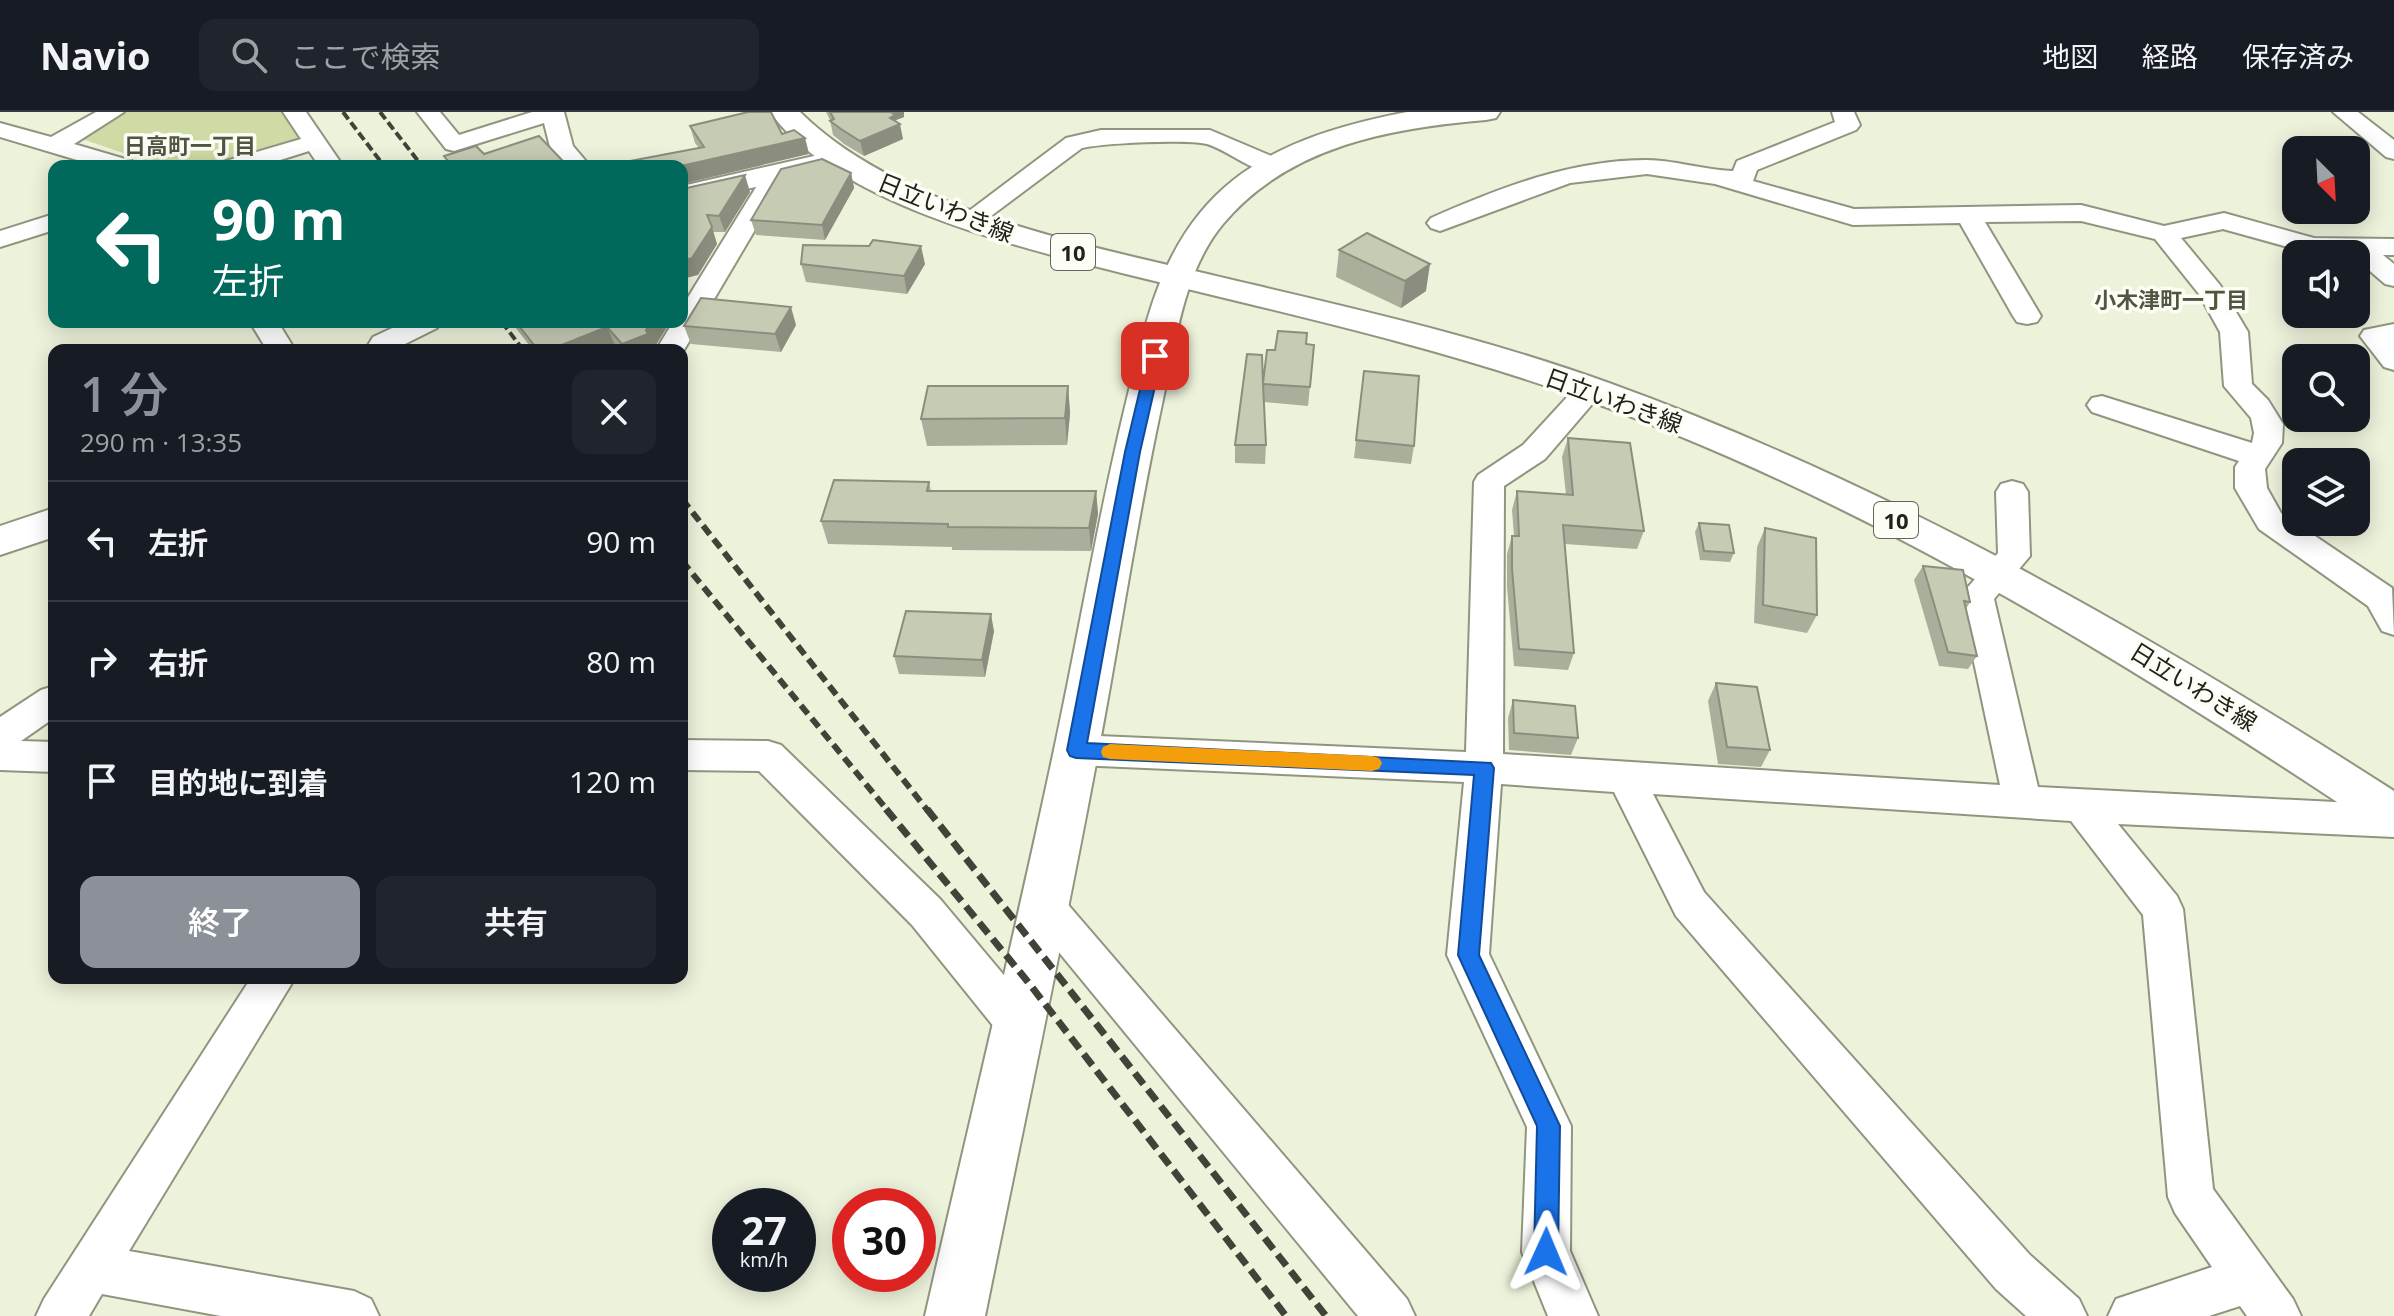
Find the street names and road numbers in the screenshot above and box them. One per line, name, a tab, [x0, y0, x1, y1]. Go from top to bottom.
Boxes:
street label: 日立いわき線	[873, 165, 1019, 249]
road number: 10	[1051, 234, 1095, 270]
street label: 日立いわき線	[1541, 360, 1687, 440]
road number: 10	[1874, 502, 1918, 538]
street label: 日立いわき線	[2124, 634, 2264, 738]

